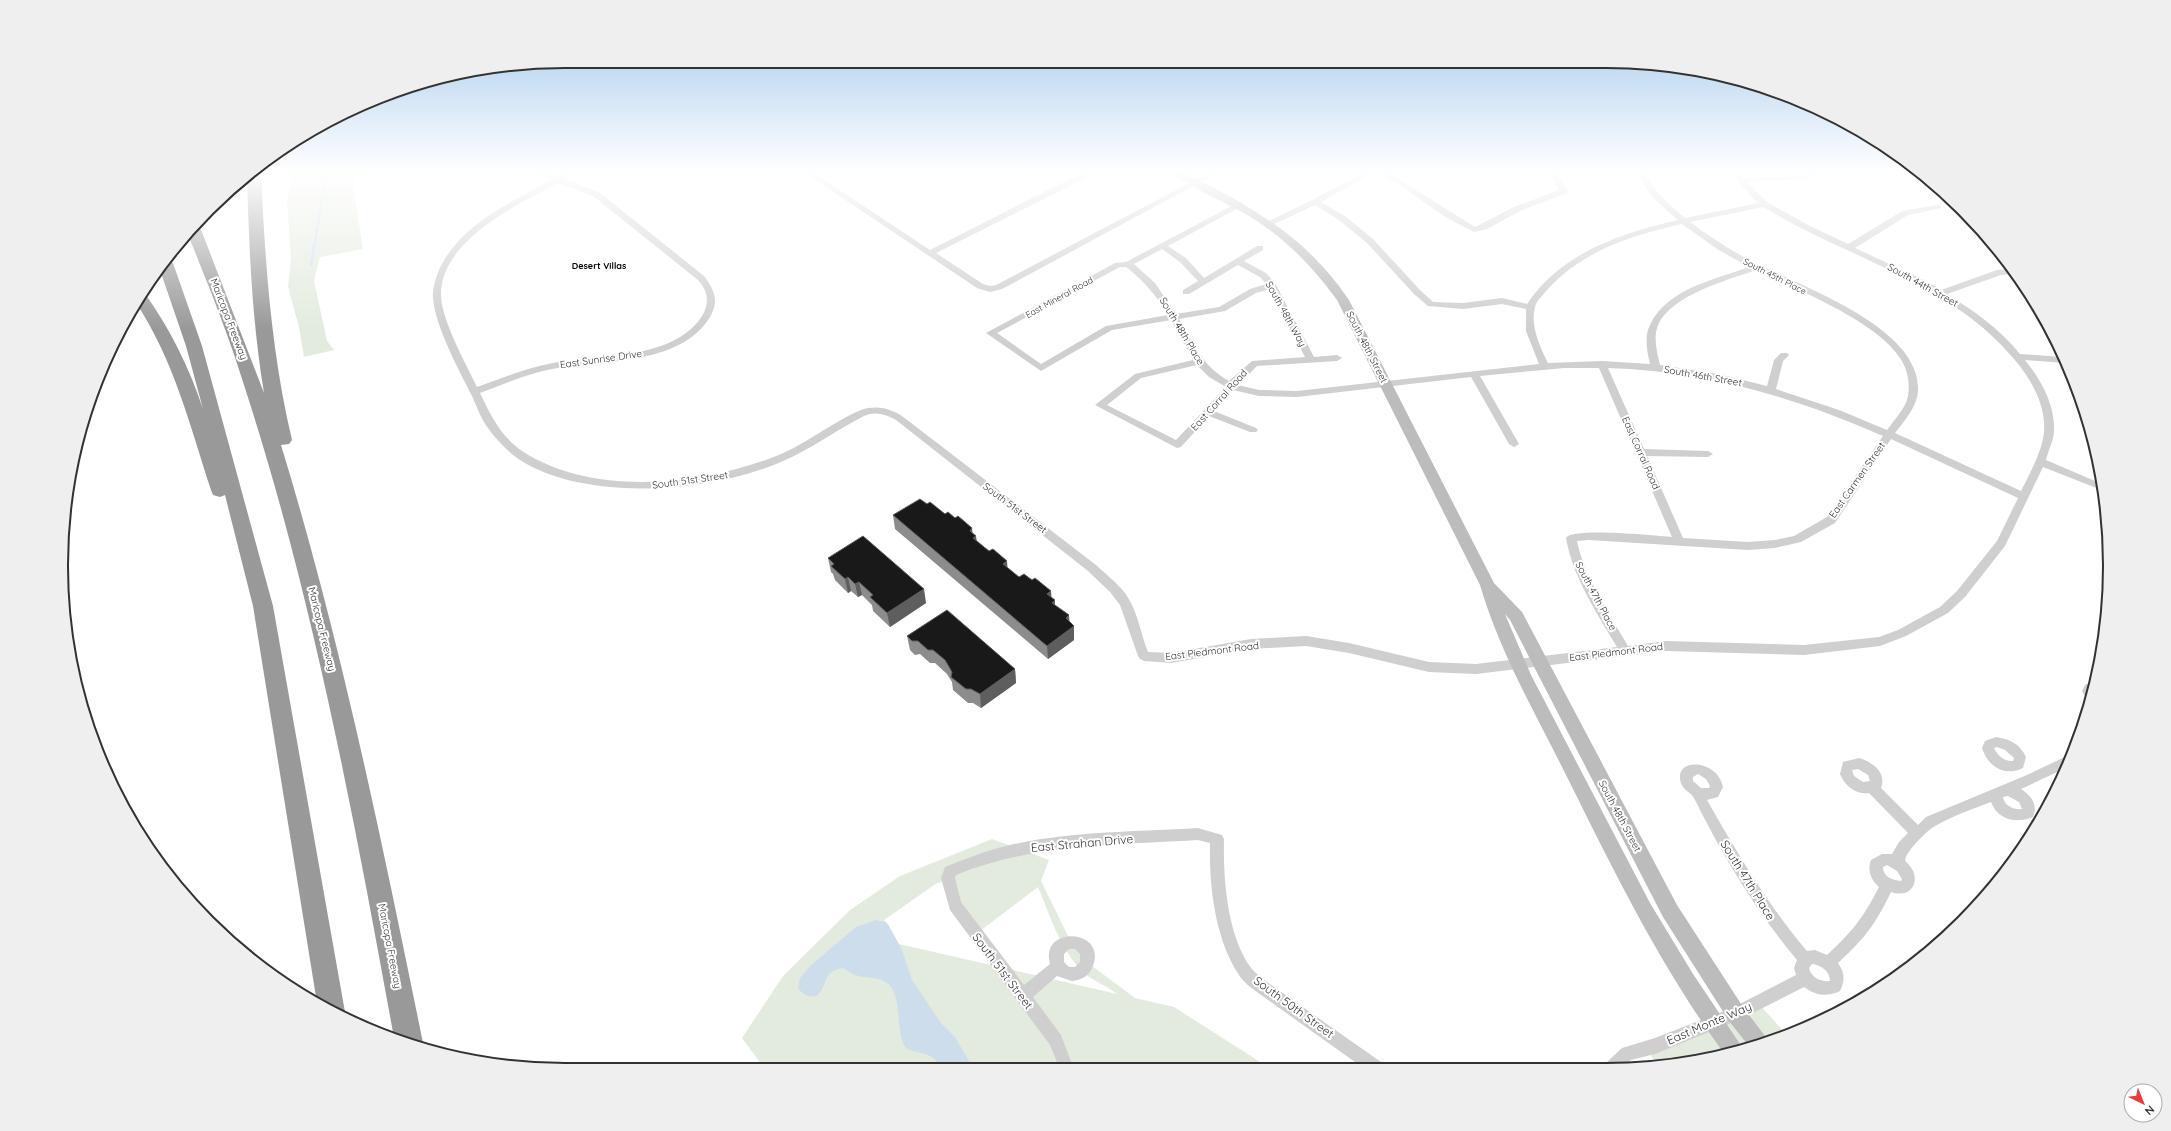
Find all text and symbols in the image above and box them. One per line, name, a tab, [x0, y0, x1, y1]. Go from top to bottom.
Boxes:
street label: South 45th Place	[1742, 255, 1808, 297]
district label: Desert Villas	[572, 260, 627, 271]
street label: South 44th Street	[1885, 260, 1961, 310]
street label: East Mineral Road	[1023, 274, 1095, 320]
street label: Maricopa Freeway	[207, 276, 251, 362]
street label: South 48th Way	[1263, 279, 1309, 349]
street label: South 48th Place	[1157, 295, 1208, 368]
street label: South 48th Street	[1343, 309, 1391, 386]
street label: East Sunrise Drive	[559, 347, 643, 371]
street label: South 46th Street	[1663, 363, 1744, 389]
street label: East Corral Road	[1188, 366, 1250, 434]
street label: East Corral Road	[1619, 414, 1663, 492]
street label: East Carmen Street	[1826, 439, 1888, 520]
street label: South 51st Street	[651, 468, 729, 492]
street label: South 51st Street	[981, 480, 1050, 537]
street label: South 47th Place	[1572, 559, 1620, 633]
street label: Maricopa Freeway	[305, 586, 339, 672]
street label: East Piedmont Road	[1164, 639, 1260, 663]
street label: East Piedmont Road	[1568, 640, 1664, 664]
street label: South 48th Street	[1596, 778, 1645, 854]
street label: East Strahan Drive	[1030, 831, 1134, 855]
street label: South 47th Place	[1717, 837, 1779, 923]
street label: Maricopa Freeway	[375, 902, 405, 990]
street label: South 51st Street	[969, 930, 1037, 1012]
street label: South 50th Street	[1251, 973, 1337, 1041]
street label: East Monte Way	[1664, 998, 1754, 1048]
north arrow	[2123, 1083, 2163, 1123]
text: N	[2142, 1102, 2158, 1118]

